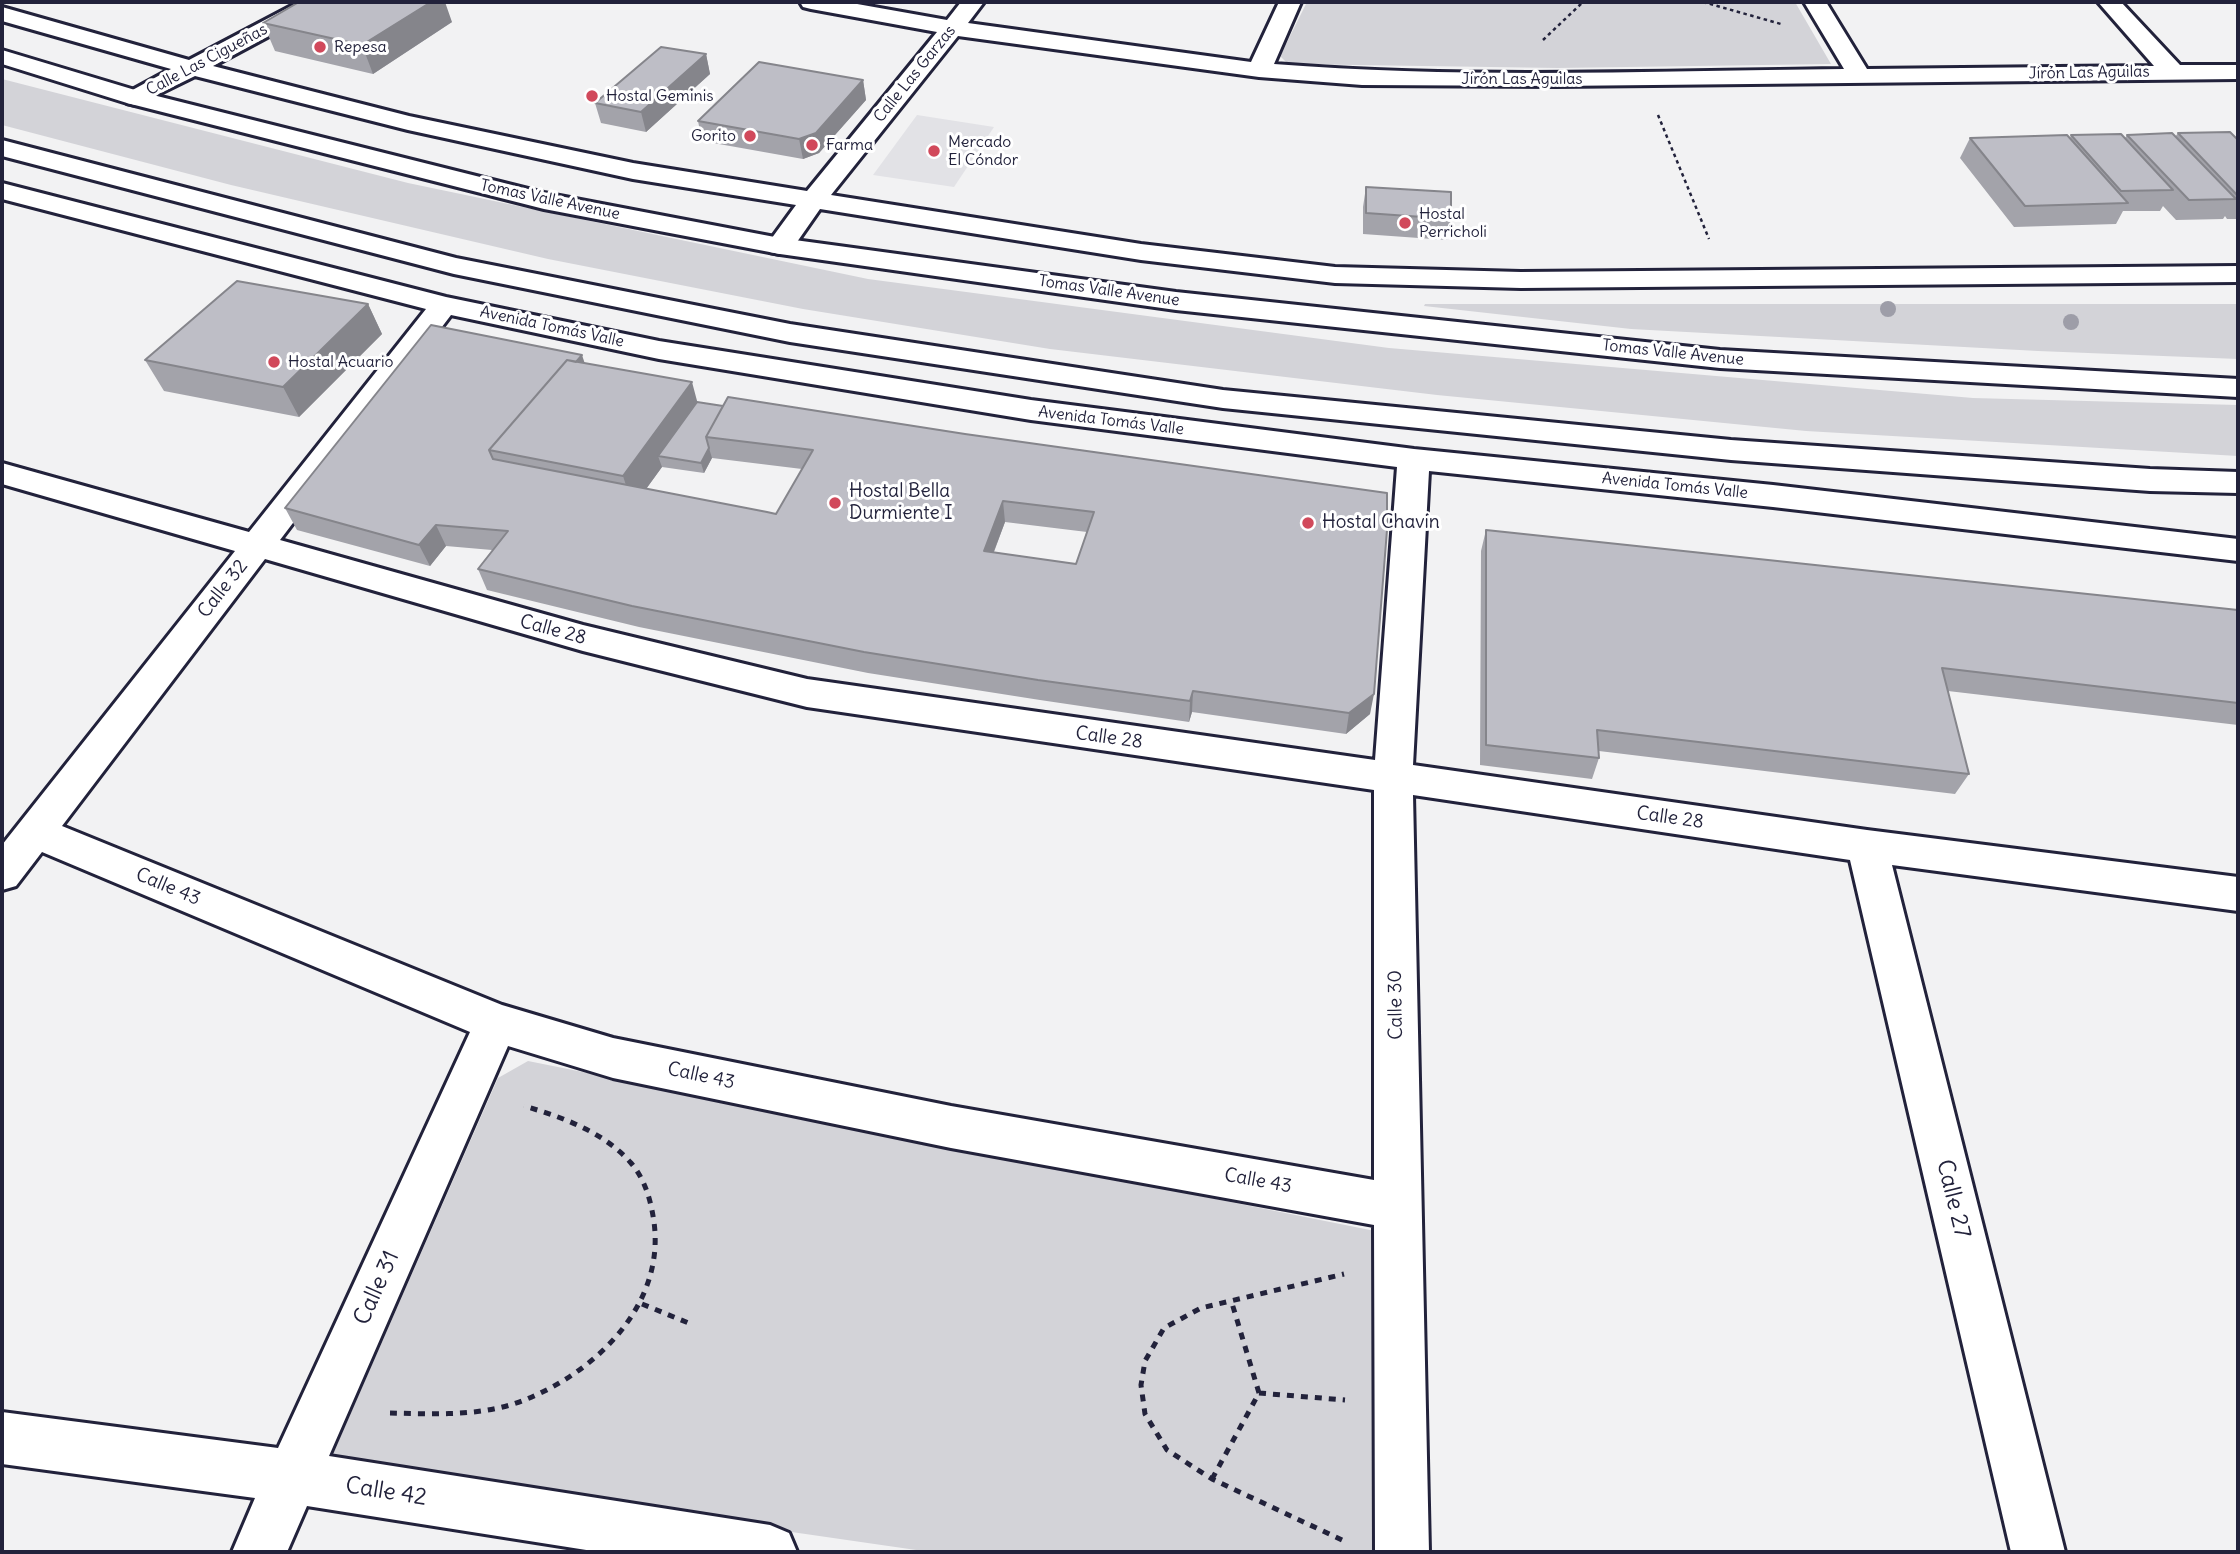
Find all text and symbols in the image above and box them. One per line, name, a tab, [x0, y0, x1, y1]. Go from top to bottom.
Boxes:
street label: Calle Las Cigueñas	[143, 20, 271, 100]
street label: Calle Las Garzas	[870, 22, 960, 126]
place label: Repesa	[334, 37, 387, 57]
marker: Repesa	[312, 39, 328, 55]
street label: Jirón Las Aguilas	[2028, 62, 2150, 84]
street label: Jirón Las Aguilas	[1461, 69, 1583, 89]
place label: Hostal Geminis	[606, 86, 714, 106]
marker: Hostal Geminis	[584, 88, 600, 104]
place label: Gorito	[691, 126, 736, 146]
marker: Gorito	[742, 128, 758, 144]
place label: Mercado El Cóndor	[948, 132, 1018, 170]
place label: Farma	[826, 135, 873, 155]
marker: Farma	[804, 137, 820, 153]
marker: Mercado El Cóndor	[926, 143, 942, 159]
street label: Tomas Valle Avenue	[478, 176, 622, 224]
place label: Hostal Perricholi	[1419, 204, 1487, 242]
marker: Hostal Perricholi	[1397, 215, 1413, 231]
street label: Tomas Valle Avenue	[1037, 272, 1181, 310]
street label: Avenida Tomás Valle	[478, 302, 626, 352]
street label: Tomas Valle Avenue	[1601, 336, 1745, 370]
place label: Hostal Acuario	[288, 352, 394, 372]
marker: Hostal Acuario	[266, 354, 282, 370]
street label: Avenida Tomás Valle	[1037, 403, 1185, 439]
street label: Avenida Tomás Valle	[1601, 469, 1749, 503]
place label: Hostal Bella Durmiente I	[849, 481, 953, 525]
marker: Hostal Bella Durmiente I	[827, 495, 843, 511]
place label: Hostal Chavin	[1322, 512, 1440, 534]
marker: Hostal Chavin	[1300, 515, 1316, 531]
street label: Calle 32	[193, 555, 253, 623]
street label: Calle 28	[517, 610, 589, 650]
street label: Calle 28	[1074, 722, 1144, 754]
street label: Calle 28	[1635, 802, 1705, 834]
street label: Calle 43	[132, 863, 204, 911]
street label: Calle 30	[1384, 970, 1408, 1040]
street label: Calle 43	[665, 1058, 737, 1094]
street label: Calle 27	[1930, 1157, 1976, 1241]
street label: Calle 43	[1222, 1164, 1294, 1198]
street label: Calle 31	[348, 1247, 406, 1329]
street label: Calle 42	[343, 1472, 429, 1512]

